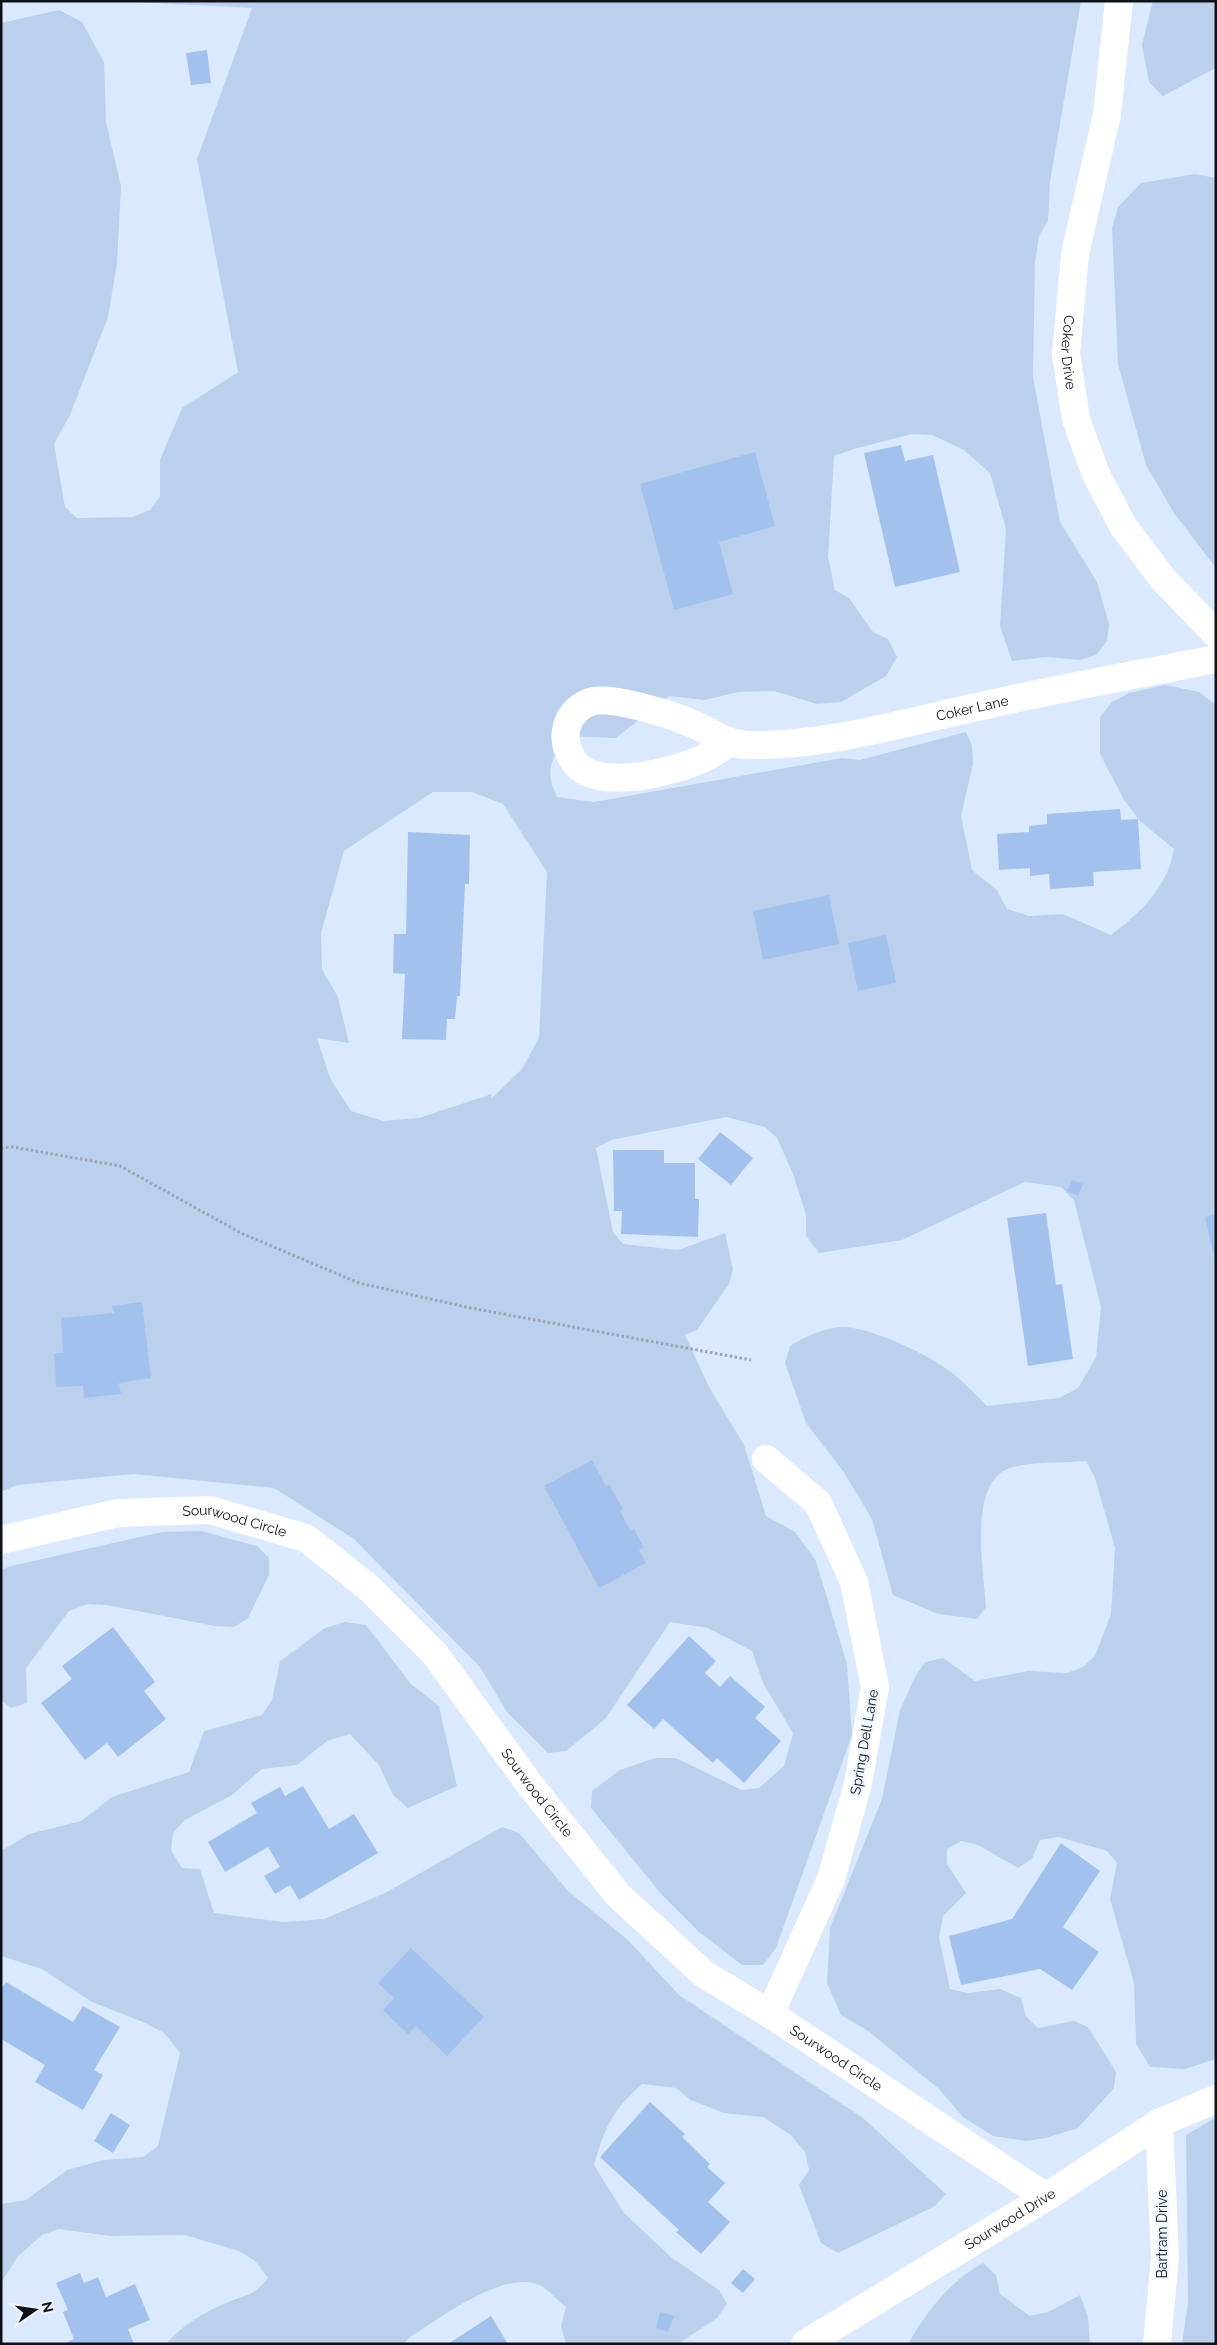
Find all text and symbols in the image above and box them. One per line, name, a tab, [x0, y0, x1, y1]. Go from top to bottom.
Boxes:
street label: Coker Drive	[1058, 314, 1079, 391]
street label: Coker Lane	[935, 692, 1010, 724]
street label: Sourwood Circle	[182, 1502, 289, 1540]
street label: Spring Dell Lane	[847, 1688, 881, 1796]
street label: Sourwood Circle	[498, 1745, 576, 1840]
street label: Sourwood Circle	[787, 2022, 885, 2094]
street label: Sourwood Drive	[961, 2185, 1058, 2253]
street label: Bartram Drive	[1154, 2190, 1170, 2278]
north arrow	[10, 2285, 60, 2335]
text: N	[39, 2300, 57, 2314]

